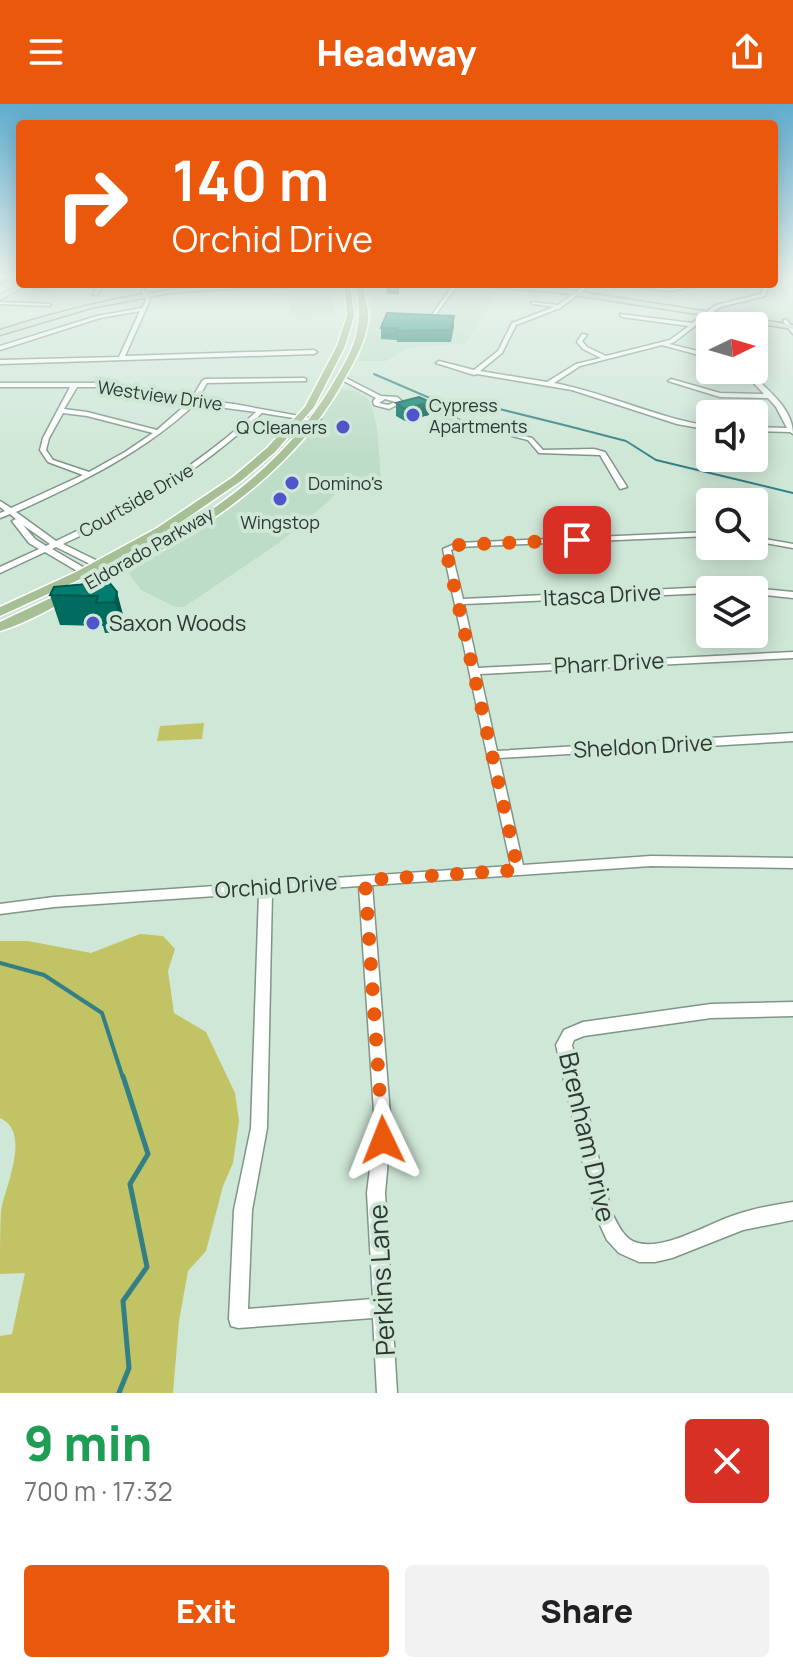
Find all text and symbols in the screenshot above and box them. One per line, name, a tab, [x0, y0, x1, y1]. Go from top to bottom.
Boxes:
text: Headway	[316, 28, 477, 77]
icon: menu	[24, 30, 68, 74]
icon: share	[725, 30, 769, 74]
text: 140 m	[172, 141, 329, 218]
icon: right	[40, 152, 144, 256]
text: Orchid Drive	[172, 214, 373, 263]
north arrow	[696, 312, 768, 384]
map controls	[696, 312, 768, 648]
street label: Westview Drive	[96, 374, 224, 416]
place label: Cypress Apartments	[429, 393, 528, 438]
button: sound	[696, 400, 768, 472]
marker: Cypress Apartments	[404, 406, 422, 424]
place label: Q Cleaners	[236, 415, 327, 439]
marker: Q Cleaners	[334, 418, 352, 436]
street label: Courtside Drive	[74, 457, 198, 543]
place label: Domino's	[308, 471, 383, 495]
marker: Domino's	[283, 474, 301, 492]
button: search	[696, 488, 768, 560]
marker: Wingstop	[271, 490, 289, 508]
street label: Eldorado Parkway	[80, 501, 218, 595]
pin	[543, 506, 611, 574]
place label: Wingstop	[240, 510, 320, 534]
icon: arrive	[555, 518, 599, 562]
button: layers	[696, 576, 768, 648]
street label: Itasca Drive	[542, 577, 662, 613]
place label: Saxon Woods	[109, 608, 246, 638]
marker: Saxon Woods	[84, 614, 102, 632]
street label: Pharr Drive	[553, 645, 665, 681]
street label: Sheldon Drive	[573, 727, 714, 765]
street label: Orchid Drive	[214, 867, 338, 905]
street label: Brenham Drive	[551, 1049, 625, 1225]
position arrow	[341, 1098, 425, 1182]
street label: Perkins Lane	[359, 1203, 403, 1357]
text: 9 min	[24, 1410, 152, 1475]
button: close	[685, 1419, 769, 1503]
text: 700 m · 17:32	[24, 1473, 172, 1509]
button: Exit	[24, 1565, 389, 1657]
button: Share	[405, 1565, 769, 1657]

